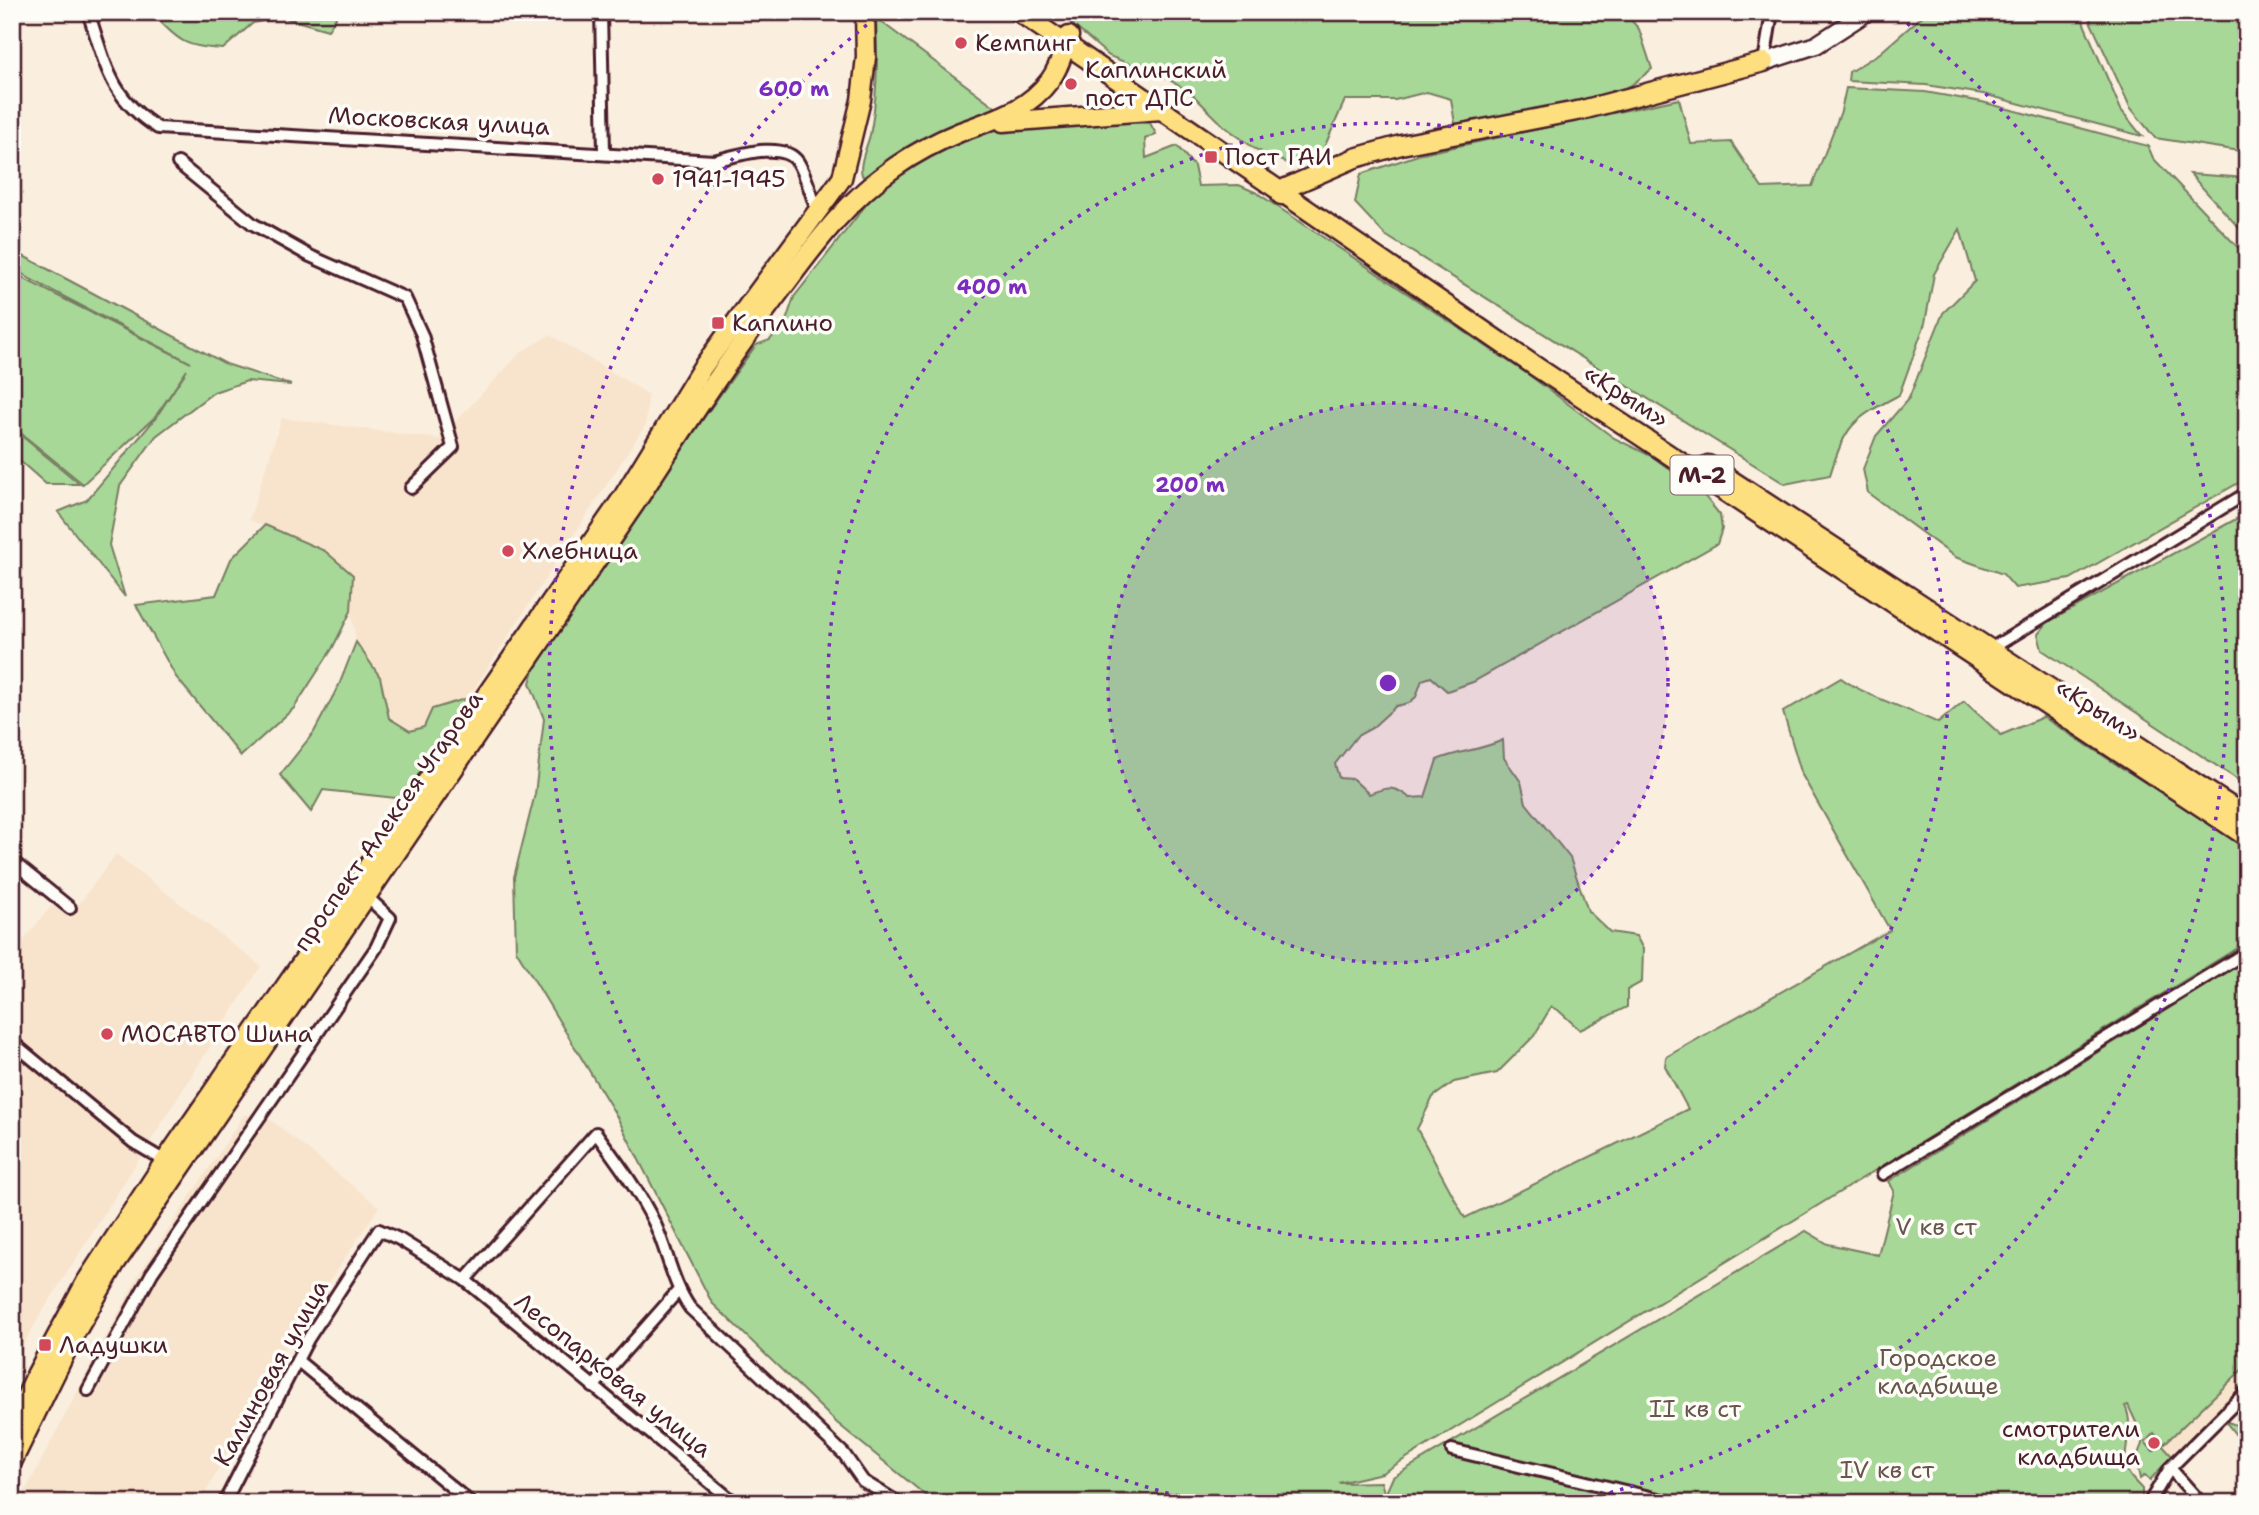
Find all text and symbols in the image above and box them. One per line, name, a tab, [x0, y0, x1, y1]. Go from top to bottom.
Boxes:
place label: Кемпинг	[975, 27, 1077, 59]
marker: Кемпинг	[953, 35, 969, 51]
place label: Каплинский пост ДПС	[1085, 54, 1227, 114]
text: 600 m	[759, 75, 829, 103]
marker: Каплинский пост ДПС	[1063, 76, 1079, 92]
street label: Московская улица	[327, 99, 551, 143]
place label: Пост ГАИ	[1225, 141, 1332, 173]
marker: Пост ГАИ	[1203, 149, 1219, 165]
place label: 1941-1945	[672, 163, 786, 195]
marker: 1941-1945	[650, 171, 666, 187]
text: 400 m	[957, 273, 1027, 301]
place label: Каплино	[732, 307, 833, 339]
marker: Каплино	[710, 315, 726, 331]
street label: «Крым»	[1578, 357, 1674, 435]
road number: М-2	[1670, 456, 1734, 495]
text: 200 m	[1155, 471, 1225, 499]
place label: Хлебница	[522, 535, 638, 567]
marker: Хлебница	[500, 543, 516, 559]
centre of rings	[1376, 671, 1400, 695]
street label: «Крым»	[2050, 671, 2146, 749]
street label: проспект Алексея Угарова	[286, 684, 490, 958]
place label: МОСАВТО Шина	[121, 1018, 313, 1050]
marker: МОСАВТО Шина	[99, 1026, 115, 1042]
park label: V кв ст	[1895, 1211, 1978, 1243]
street label: Калиновая улица	[206, 1274, 336, 1472]
street label: Лесопарковая улица	[508, 1285, 718, 1465]
place label: Ладушки	[59, 1329, 168, 1361]
marker: Ладушки	[37, 1337, 53, 1353]
park label: Городское кладбище	[1877, 1342, 1999, 1402]
park label: II кв ст	[1649, 1393, 1742, 1425]
place label: смотрители кладбища	[2002, 1413, 2140, 1473]
marker: смотрители кладбища	[2146, 1435, 2162, 1451]
park label: IV кв ст	[1840, 1454, 1935, 1486]

